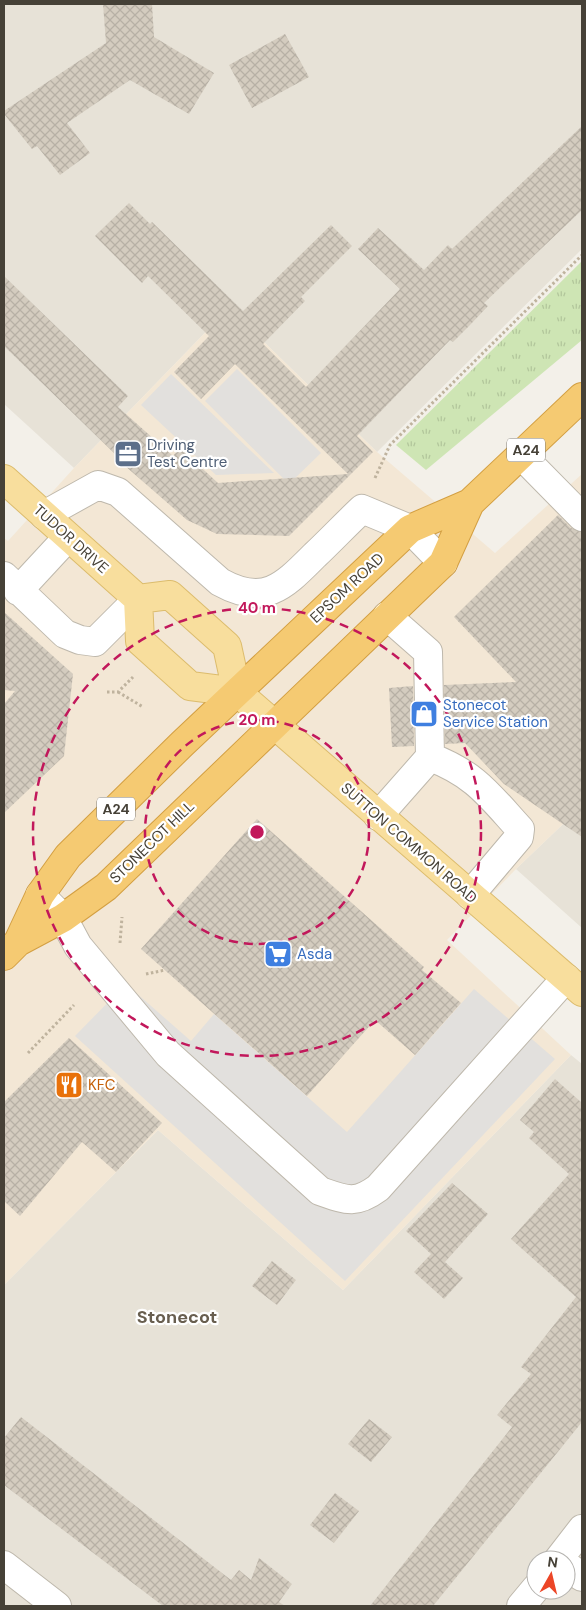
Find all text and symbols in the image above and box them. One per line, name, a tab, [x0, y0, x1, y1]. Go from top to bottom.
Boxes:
place label: Driving Test Centre	[147, 435, 227, 472]
road number: A24	[507, 438, 545, 462]
office icon: Driving Test Centre	[113, 439, 143, 469]
street label: TUDOR DRIVE	[29, 500, 113, 578]
street label: EPSOM ROAD	[306, 549, 388, 627]
text: 40 m	[238, 598, 276, 618]
place label: Stonecot Service Station	[443, 695, 548, 732]
shop icon: Stonecot Service Station	[409, 699, 439, 729]
text: 20 m	[239, 710, 275, 730]
street label: SUTTON COMMON ROAD	[337, 778, 481, 908]
street label: STONECOT HILL	[105, 796, 199, 888]
road number: A24	[97, 798, 135, 821]
centre of rings	[248, 823, 266, 841]
supermarket icon: Asda	[263, 939, 293, 969]
place label: Asda	[297, 944, 332, 964]
restaurant icon: KFC	[54, 1070, 84, 1100]
place label: KFC	[88, 1075, 116, 1095]
district label: Stonecot	[137, 1305, 217, 1329]
north arrow	[526, 1550, 576, 1600]
text: N	[546, 1553, 559, 1572]

